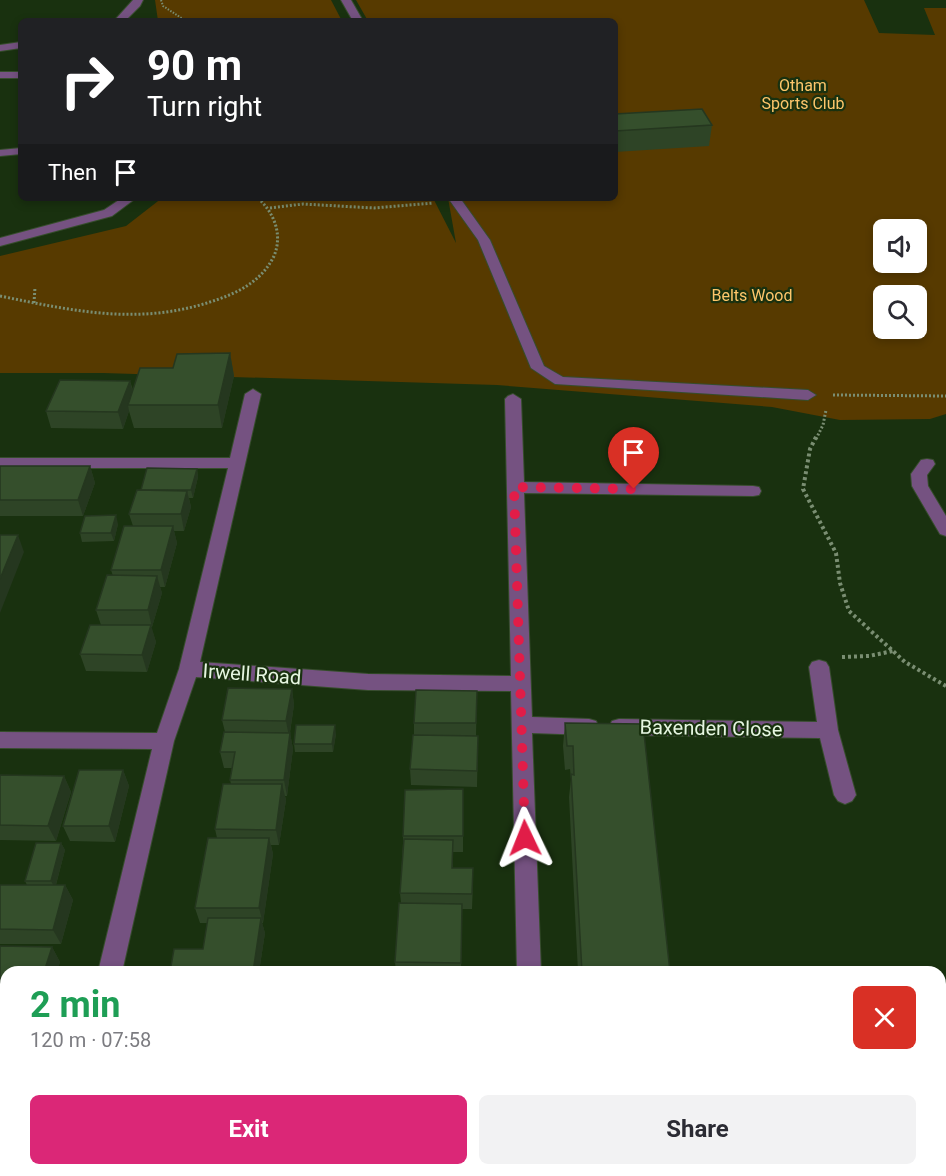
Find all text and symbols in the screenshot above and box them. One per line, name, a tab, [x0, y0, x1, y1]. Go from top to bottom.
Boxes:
text: 90 m	[147, 41, 242, 90]
icon: right	[48, 42, 126, 120]
park label: Otham Sports Club	[762, 76, 845, 113]
text: Turn right	[147, 91, 262, 123]
icon: arrive	[109, 156, 142, 189]
text: Then	[48, 160, 97, 185]
map controls	[873, 219, 927, 339]
button: sound	[873, 219, 927, 273]
button: search	[873, 285, 927, 339]
park label: Belts Wood	[711, 286, 793, 305]
pin	[608, 427, 659, 489]
icon: arrive	[617, 436, 650, 469]
street label: Irwell Road	[202, 659, 302, 689]
street label: Baxenden Close	[639, 715, 783, 741]
position arrow	[493, 806, 557, 870]
text: 2 min	[30, 984, 121, 1026]
button: close	[853, 986, 916, 1049]
text: 120 m · 07:58	[30, 1028, 151, 1052]
button: Exit	[30, 1095, 467, 1164]
button: Share	[479, 1095, 916, 1164]

